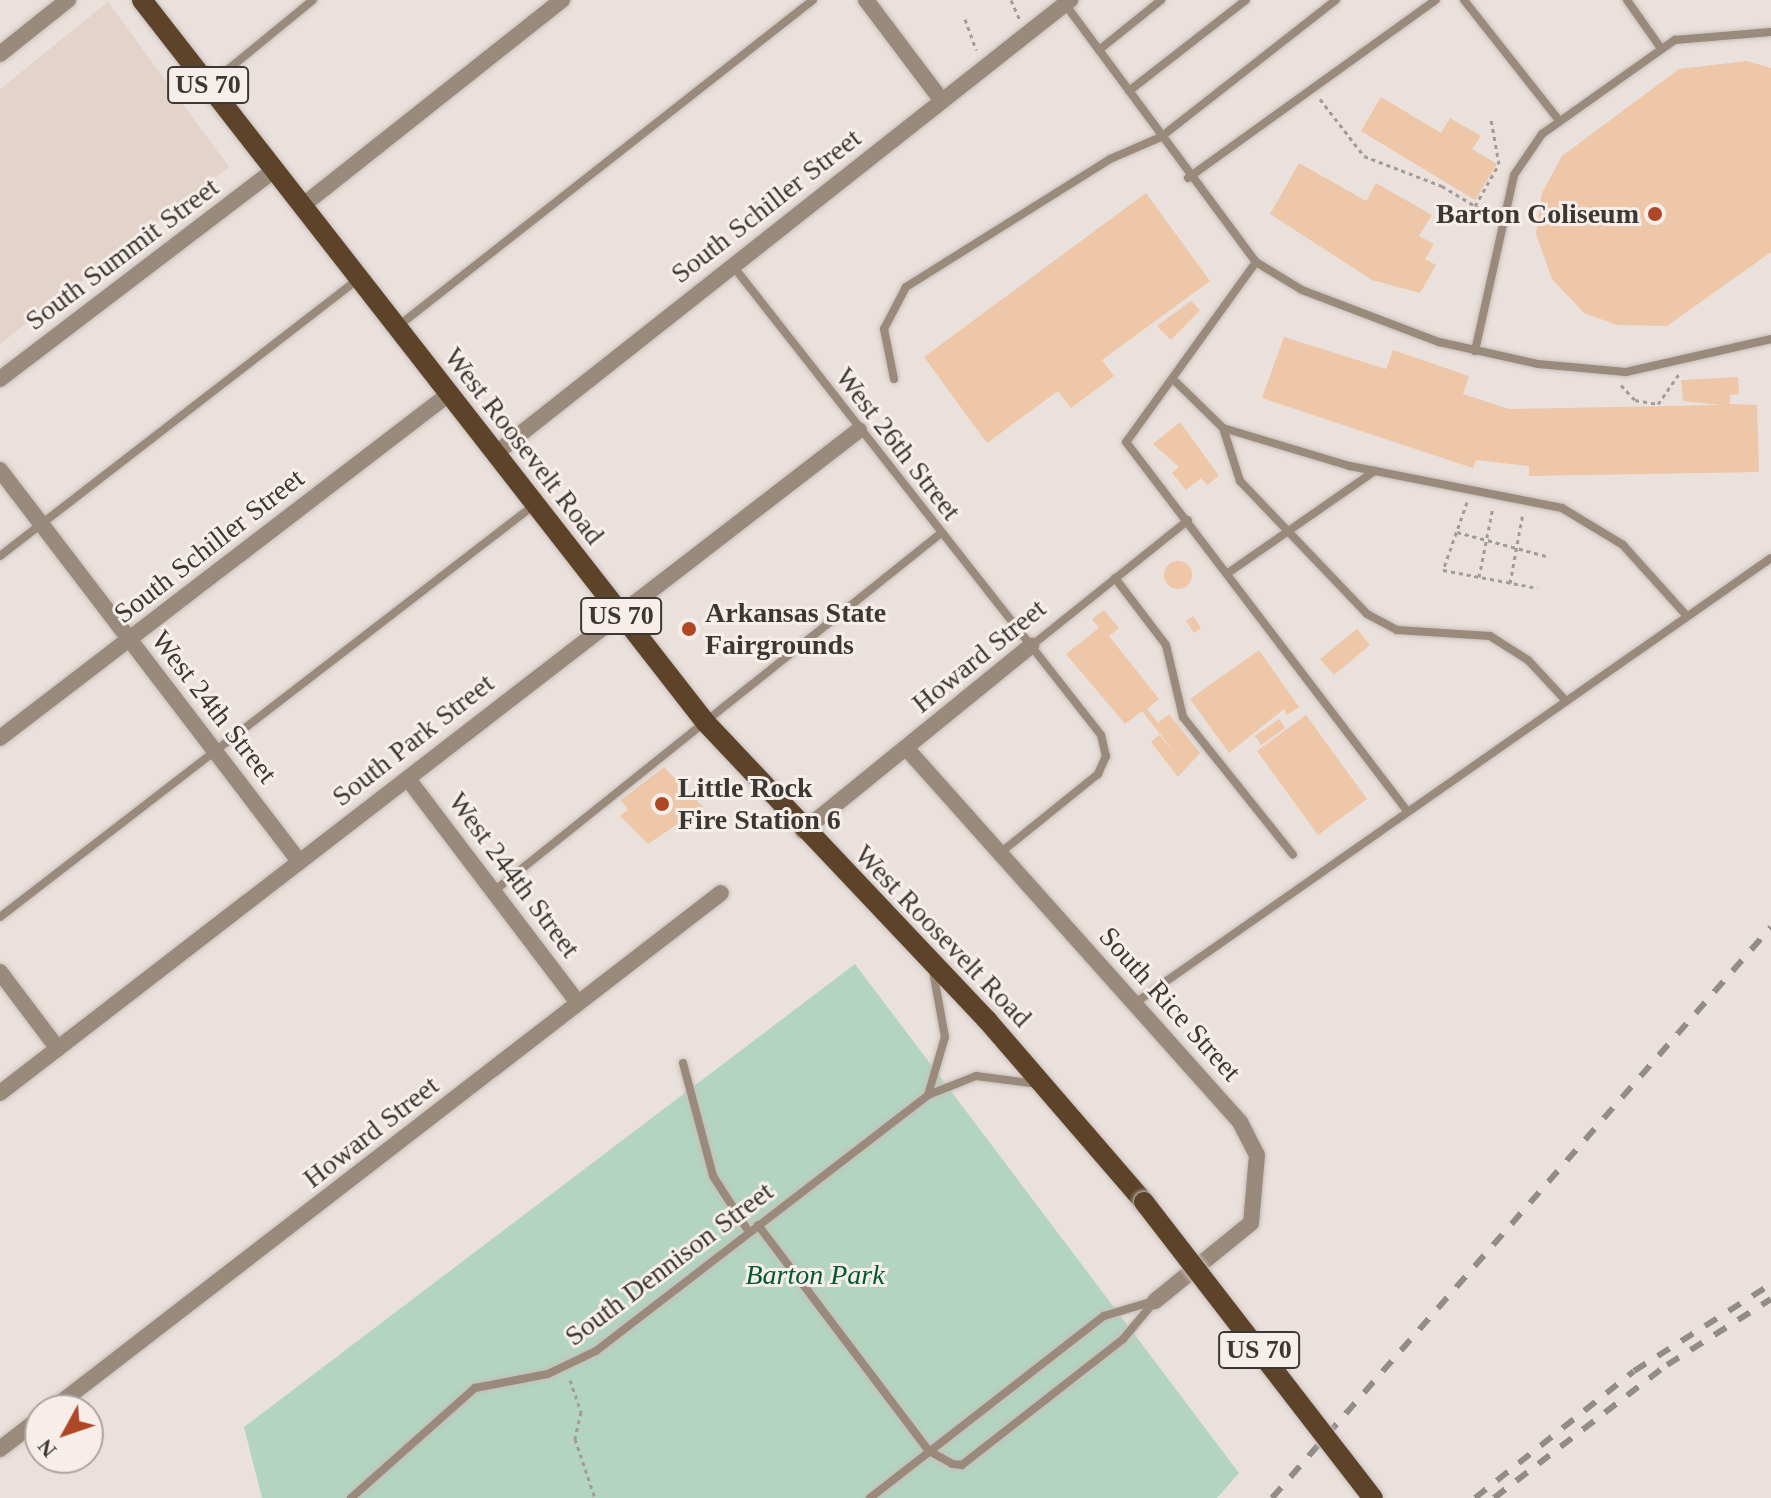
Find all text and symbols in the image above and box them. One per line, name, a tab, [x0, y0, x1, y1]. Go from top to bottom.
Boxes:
road number: US 70	[166, 63, 250, 107]
street label: South Schiller Street	[664, 121, 868, 291]
street label: South Summit Street	[19, 170, 225, 338]
place label: Barton Coliseum	[1436, 197, 1639, 231]
marker: Barton Coliseum	[1646, 205, 1664, 223]
street label: West Roosevelt Road	[437, 341, 611, 551]
street label: West 26th Street	[828, 361, 968, 527]
street label: South Schiller Street	[107, 461, 311, 631]
street label: Howard Street	[905, 592, 1053, 720]
road number: US 70	[579, 594, 663, 638]
place label: Arkansas State Fairgrounds	[705, 596, 886, 662]
marker: Arkansas State Fairgrounds	[680, 620, 698, 638]
street label: West 24th Street	[144, 624, 284, 790]
street label: South Park Street	[325, 666, 501, 814]
place label: Little Rock Fire Station 6	[678, 771, 841, 837]
street label: West 244th Street	[441, 786, 587, 964]
marker: Little Rock Fire Station 6	[653, 795, 671, 813]
street label: West Roosevelt Road	[847, 838, 1039, 1034]
street label: South Rice Street	[1092, 920, 1248, 1088]
street label: Howard Street	[297, 1069, 445, 1195]
street label: South Dennison Street	[558, 1175, 780, 1353]
park label: Barton Park	[745, 1258, 885, 1292]
road number: US 70	[1217, 1328, 1301, 1372]
north arrow	[24, 1394, 104, 1474]
text: N	[32, 1434, 61, 1463]

